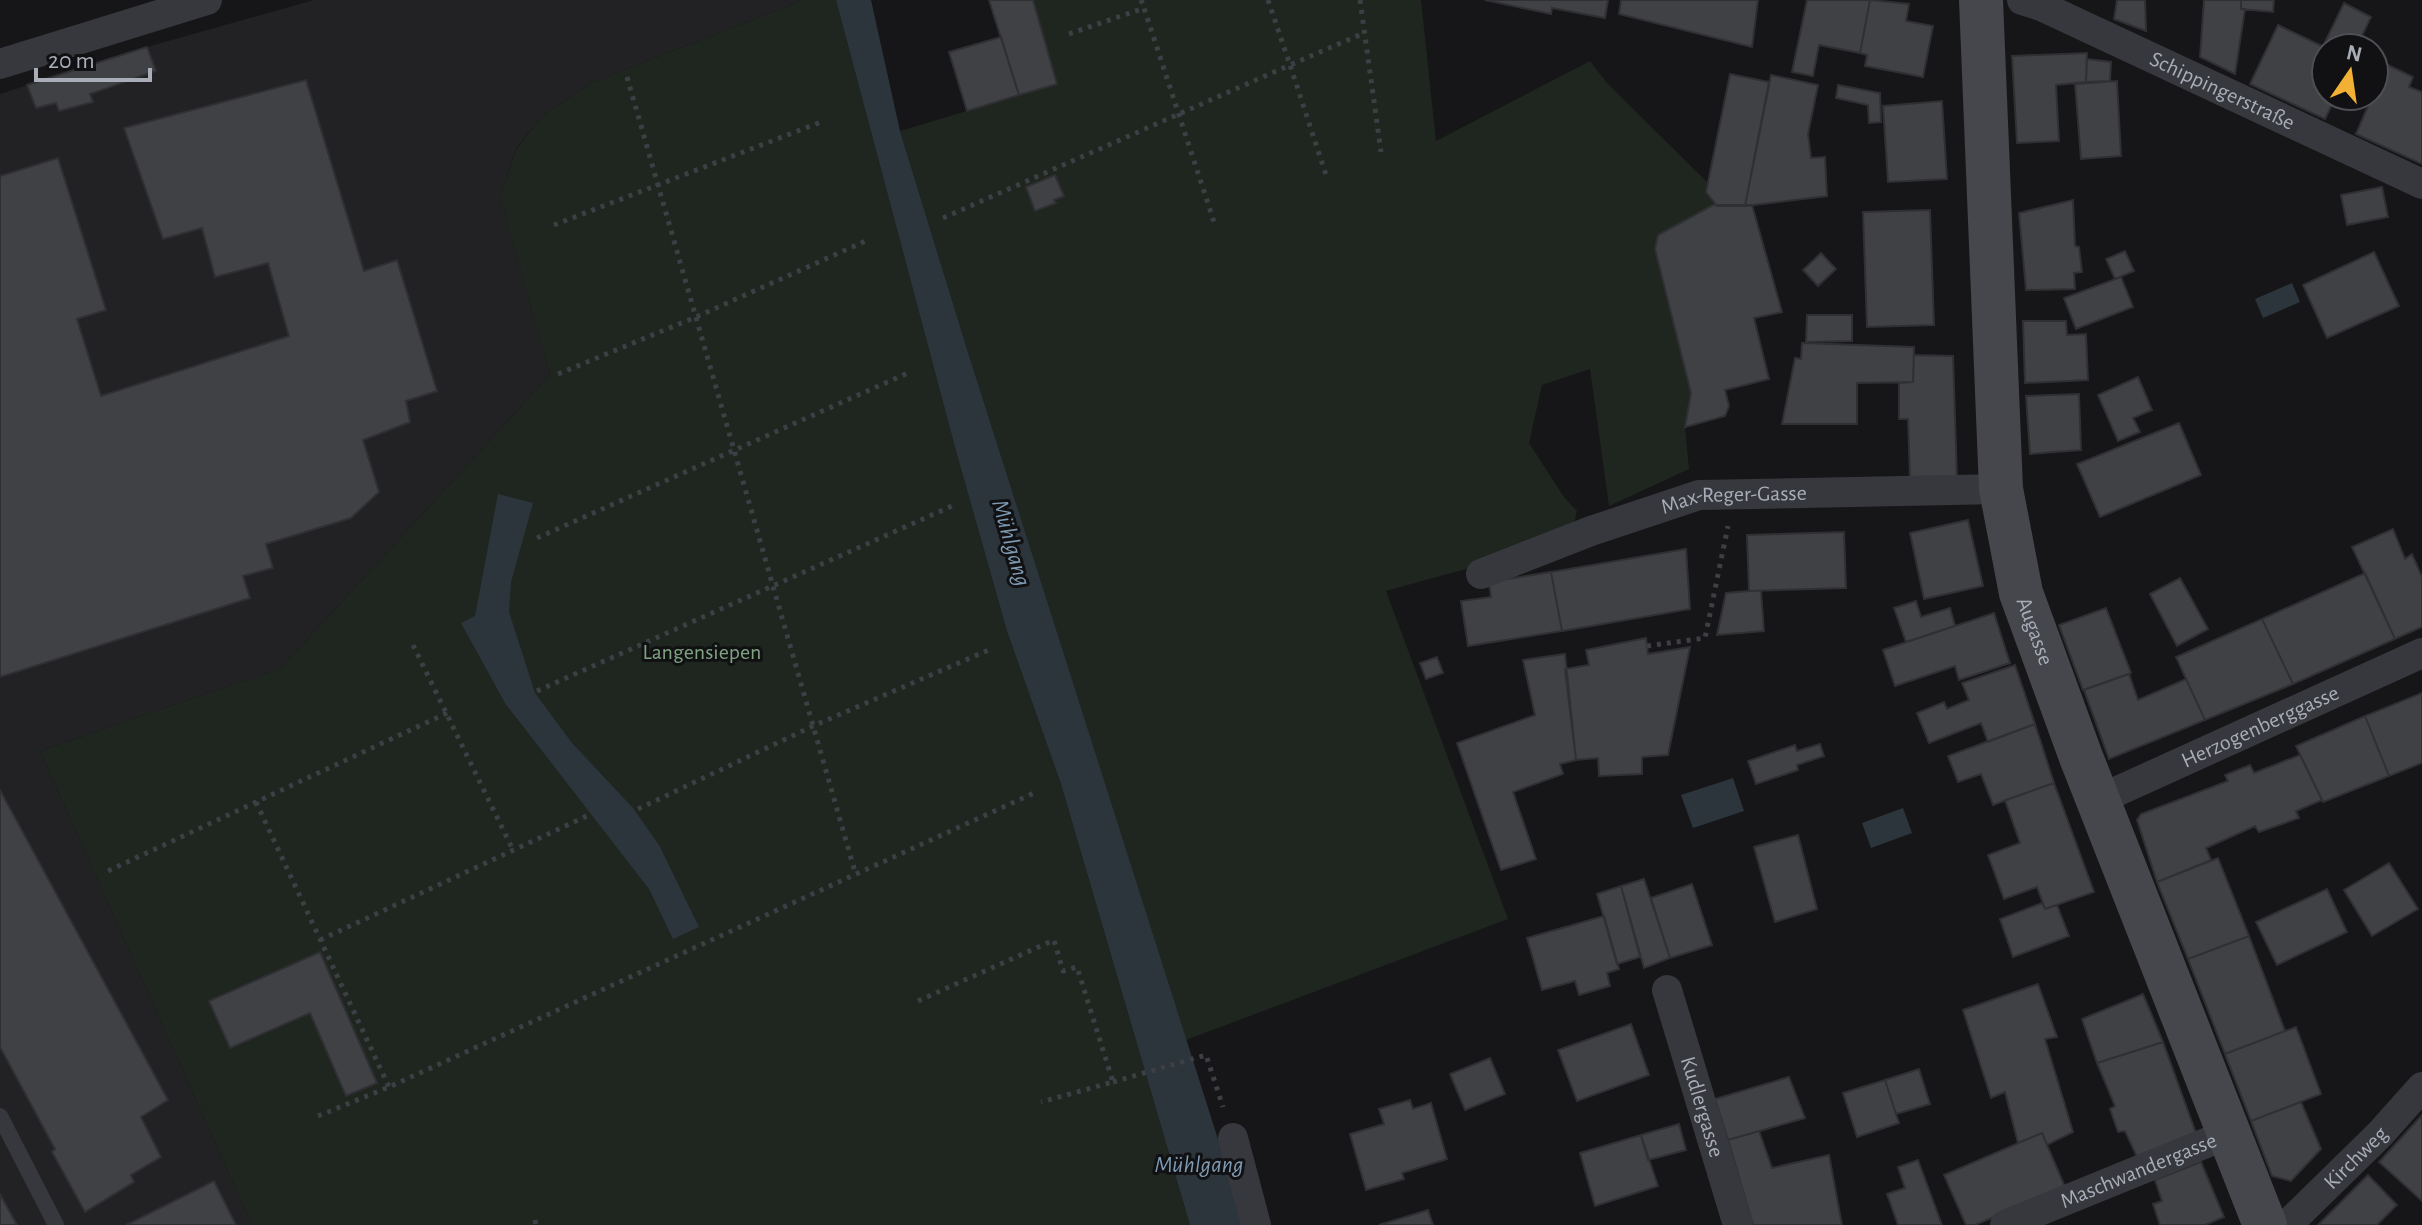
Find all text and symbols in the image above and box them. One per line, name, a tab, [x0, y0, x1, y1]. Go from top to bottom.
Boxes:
scale bar	[36, 32, 150, 82]
north arrow	[2310, 32, 2390, 112]
text: N	[2344, 41, 2364, 66]
street label: Schippingerstraße	[2147, 48, 2298, 134]
text: 20 m	[48, 49, 95, 73]
street label: Max-Reger-Gasse	[1658, 482, 1807, 518]
water label: Mühlgang	[987, 497, 1035, 589]
street label: Augasse	[2013, 594, 2057, 668]
park label: Langensiepen	[643, 641, 761, 663]
street label: Herzogenberggasse	[2178, 681, 2342, 772]
street label: Kudlergasse	[1677, 1054, 1728, 1160]
street label: Kirchweg	[2320, 1122, 2392, 1193]
street label: Maschwandergasse	[2057, 1129, 2220, 1212]
water label: Mühlgang	[1155, 1153, 1244, 1177]

